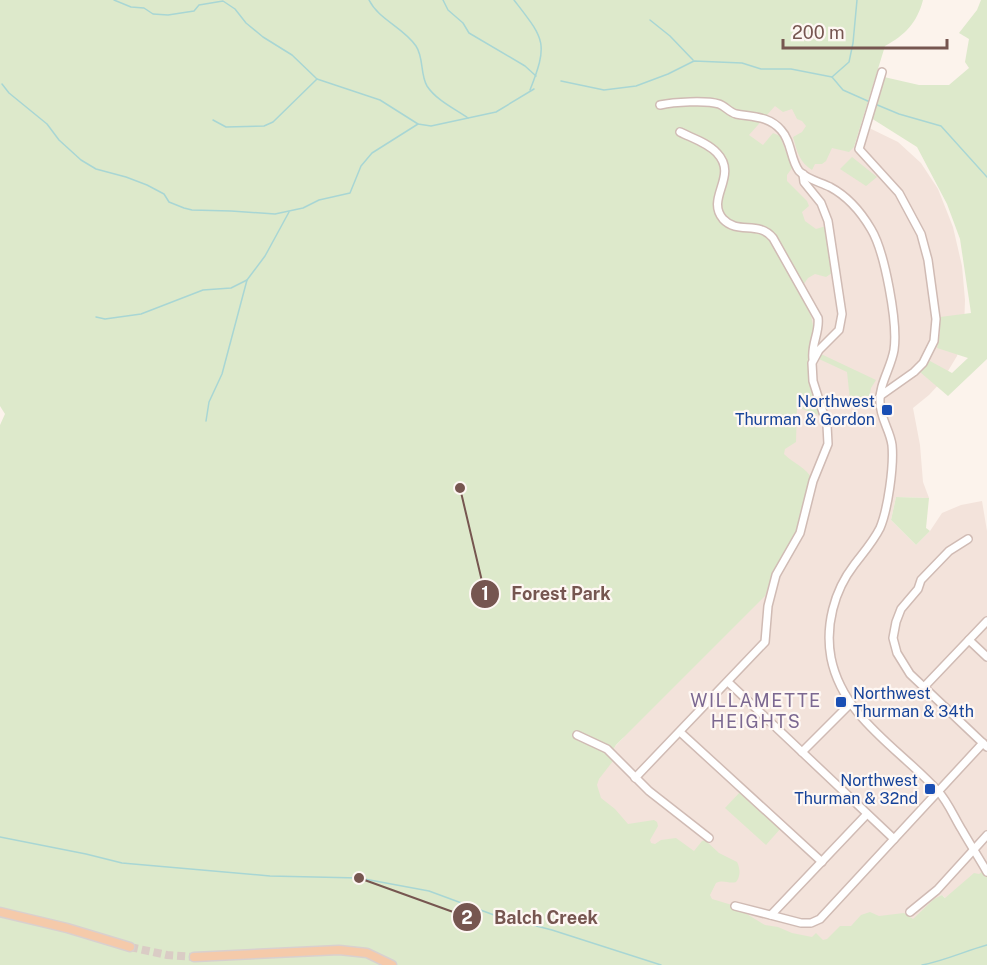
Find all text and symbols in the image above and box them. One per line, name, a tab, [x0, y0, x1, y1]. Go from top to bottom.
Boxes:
scale bar	[783, 12, 946, 50]
text: 200 m	[792, 22, 845, 43]
place label: Northwest Thurman & Gordon	[735, 392, 875, 429]
marker: Northwest Thurman & Gordon	[880, 403, 894, 417]
callout: Forest Park	[470, 576, 623, 612]
text: 1	[481, 583, 489, 604]
text: Forest Park	[511, 583, 611, 604]
place label: Northwest Thurman & 34th	[853, 684, 974, 721]
district label: WILLAMETTE HEIGHTS	[690, 690, 822, 732]
marker: Northwest Thurman & 34th	[834, 695, 848, 709]
place label: Northwest Thurman & 32nd	[794, 771, 918, 808]
marker: Northwest Thurman & 32nd	[923, 782, 937, 796]
callout: Balch Creek	[452, 899, 610, 935]
text: 2	[461, 907, 473, 928]
text: Balch Creek	[494, 907, 599, 928]

